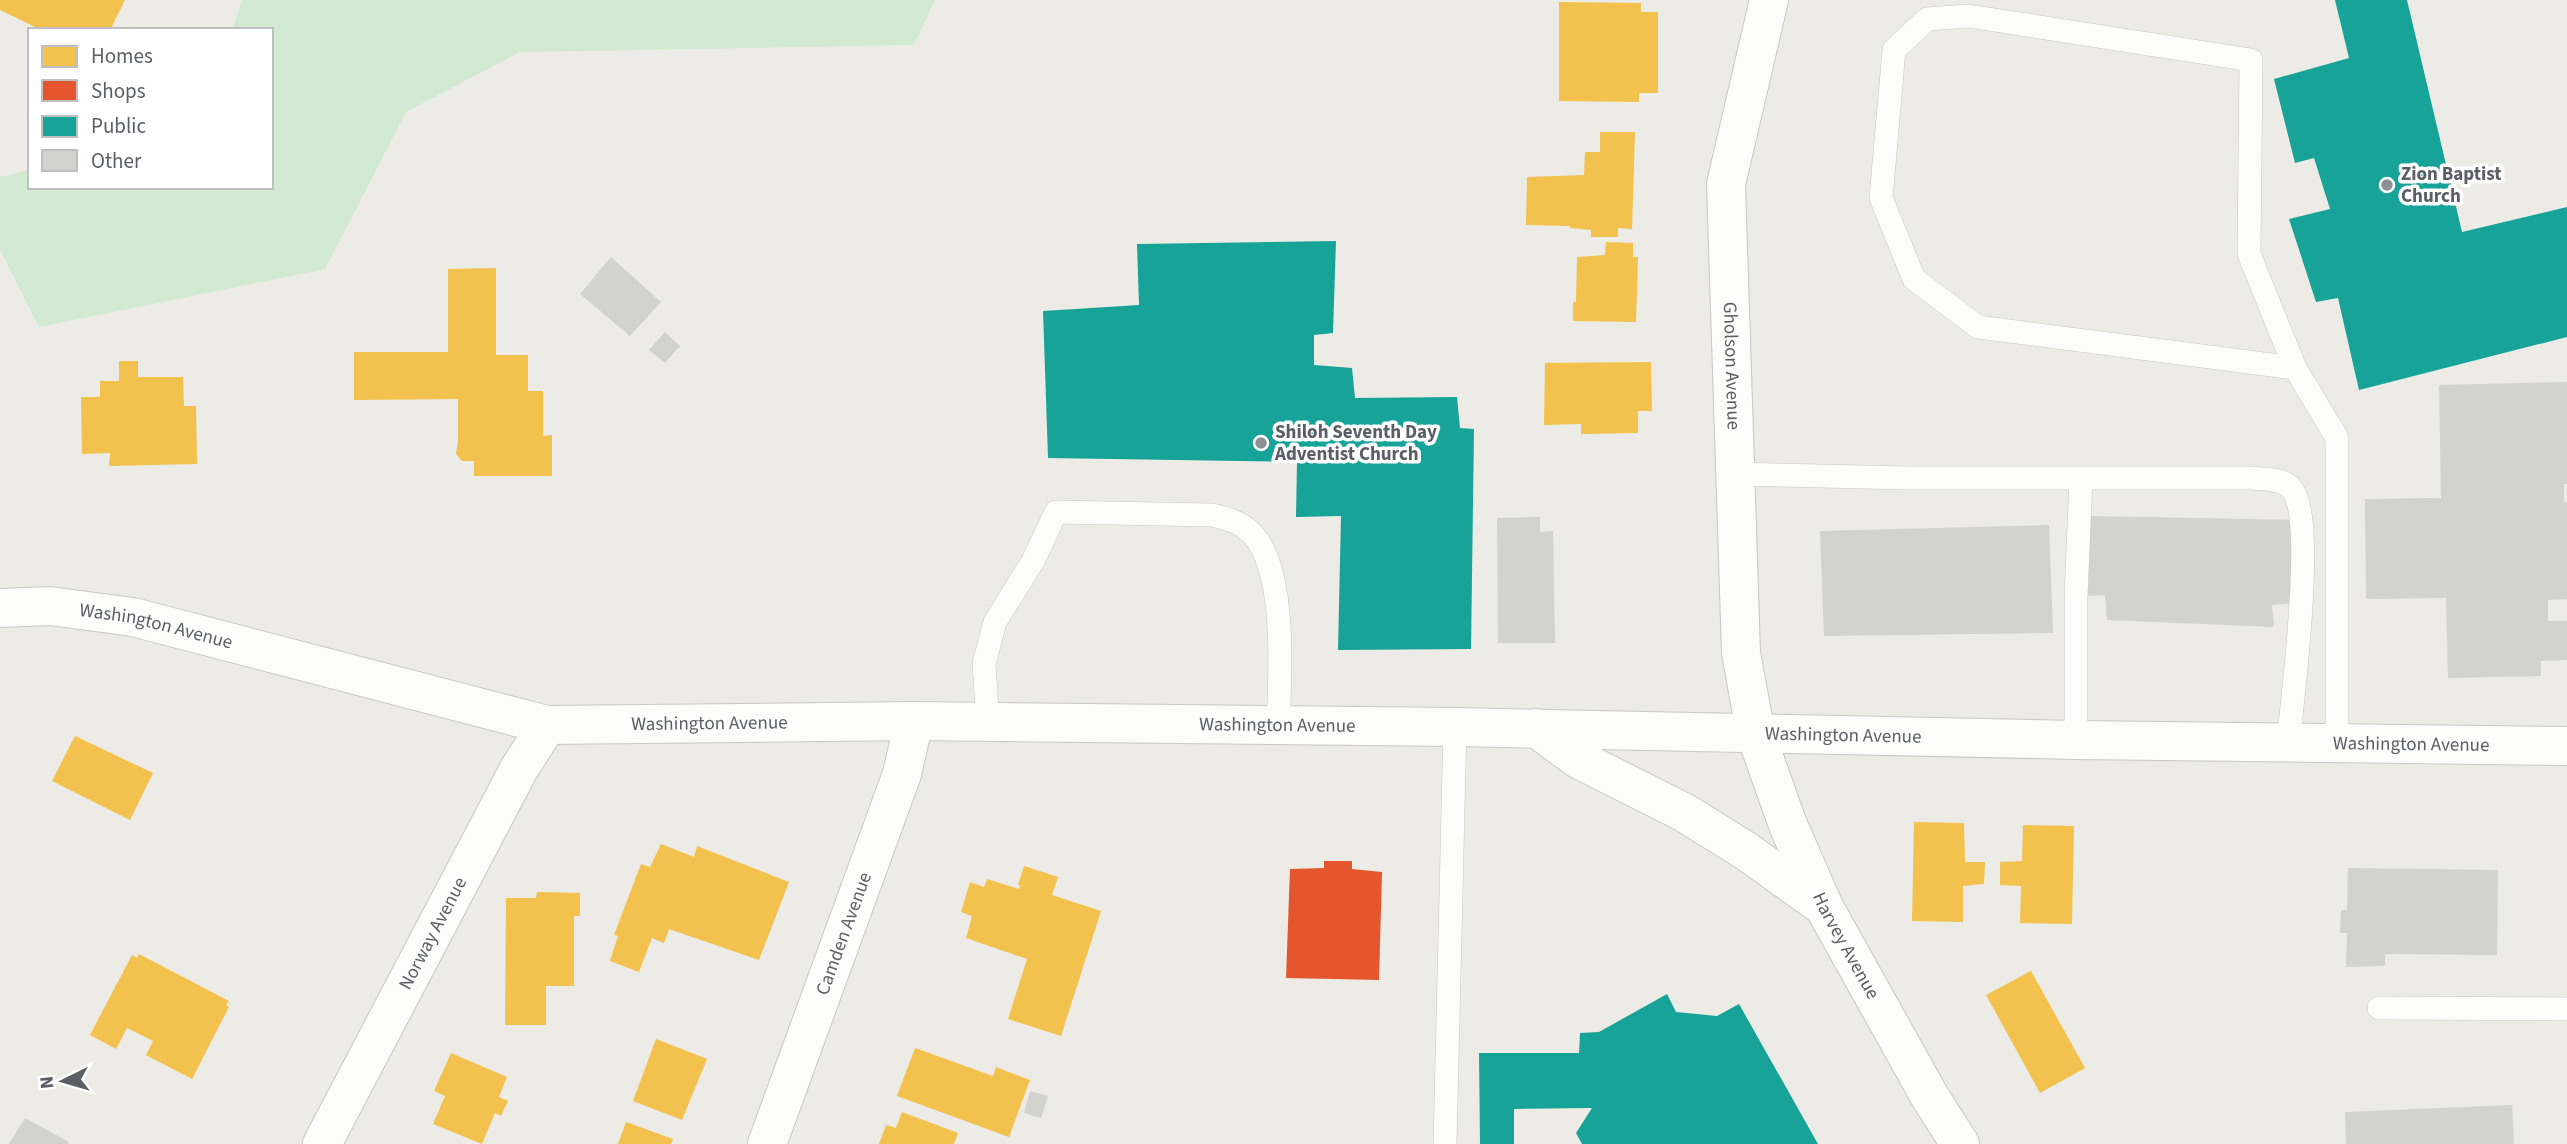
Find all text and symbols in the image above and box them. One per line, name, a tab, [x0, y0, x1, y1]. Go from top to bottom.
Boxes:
legend	[28, 28, 273, 189]
text: Homes	[91, 41, 153, 71]
text: Shops	[91, 76, 146, 106]
text: Public	[91, 111, 146, 141]
text: Other	[91, 146, 142, 176]
place label: Zion Baptist Church	[2401, 161, 2501, 210]
marker: Zion Baptist Church	[2379, 177, 2395, 193]
street label: Gholson Avenue	[1716, 301, 1747, 431]
place label: Shiloh Seventh Day Adventist Church	[1274, 419, 1437, 468]
marker: Shiloh Seventh Day Adventist Church	[1253, 435, 1269, 451]
street label: Washington Avenue	[78, 597, 236, 656]
street label: Washington Avenue	[631, 709, 788, 738]
street label: Washington Avenue	[1199, 711, 1356, 739]
street label: Washington Avenue	[1765, 720, 1922, 750]
street label: Washington Avenue	[2333, 730, 2490, 759]
street label: Camden Avenue	[809, 868, 879, 999]
street label: Norway Avenue	[392, 872, 473, 994]
street label: Harvey Avenue	[1806, 888, 1886, 1004]
north arrow	[28, 1046, 98, 1116]
text: N	[34, 1075, 62, 1090]

